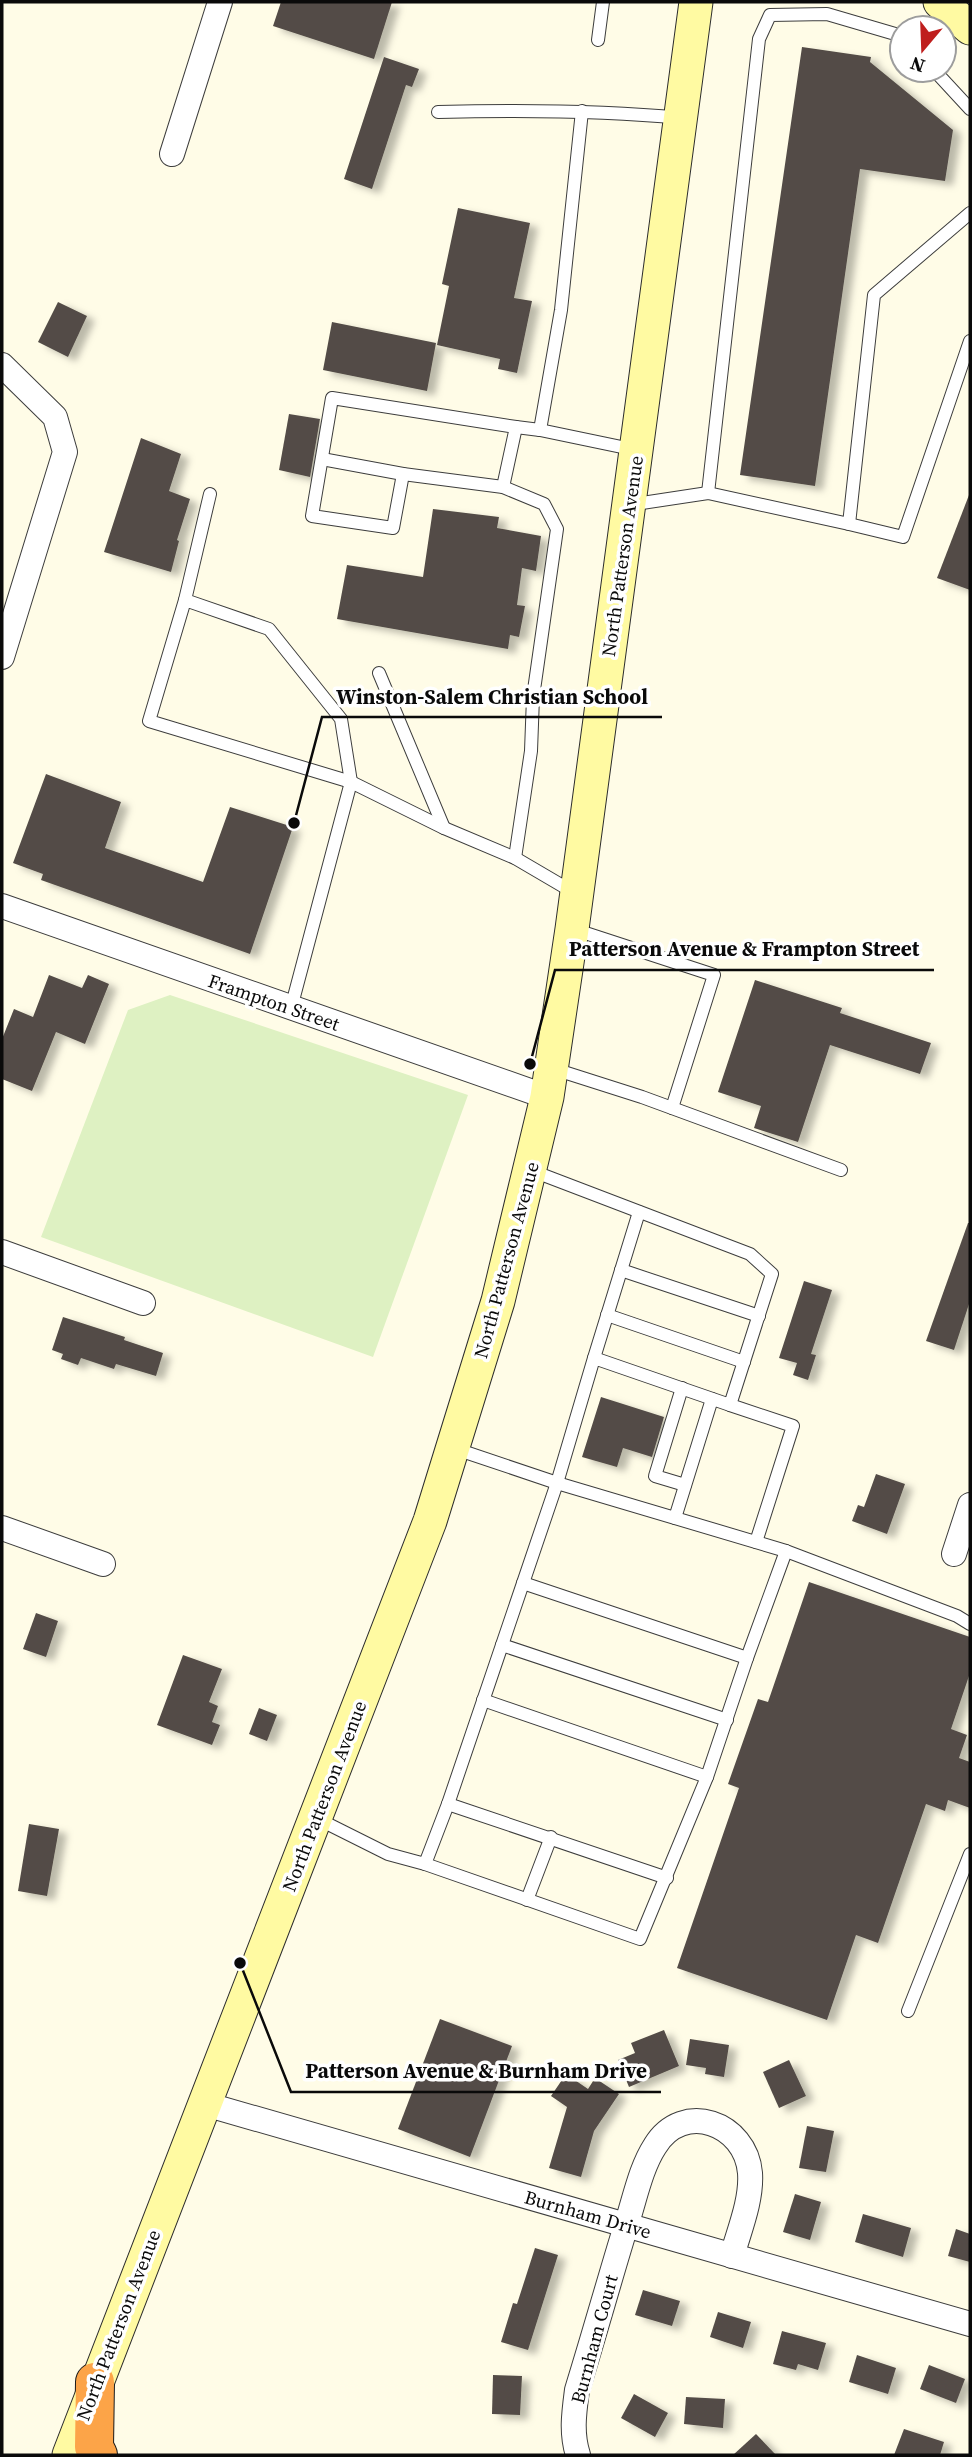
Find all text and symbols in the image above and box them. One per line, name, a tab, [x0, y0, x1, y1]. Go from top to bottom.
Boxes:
north arrow	[888, 14, 958, 84]
text: N	[907, 50, 928, 80]
street label: North Patterson Avenue	[595, 454, 649, 658]
callout: Winston-Salem Christian School	[322, 675, 662, 717]
text: Winston-Salem Christian School	[336, 682, 648, 711]
callout: Patterson Avenue & Frampton Street	[555, 928, 934, 970]
text: Patterson Avenue & Frampton Street	[569, 934, 920, 963]
street label: Frampton Street	[205, 967, 344, 1037]
street label: North Patterson Avenue	[467, 1159, 545, 1361]
street label: North Patterson Avenue	[276, 1697, 372, 1895]
callout: Patterson Avenue & Burnham Drive	[291, 2050, 661, 2092]
text: Patterson Avenue & Burnham Drive	[305, 2056, 647, 2085]
street label: Burnham Drive	[522, 2184, 654, 2244]
street label: North Patterson Avenue	[70, 2226, 166, 2424]
street label: Burnham Court	[564, 2271, 624, 2406]

